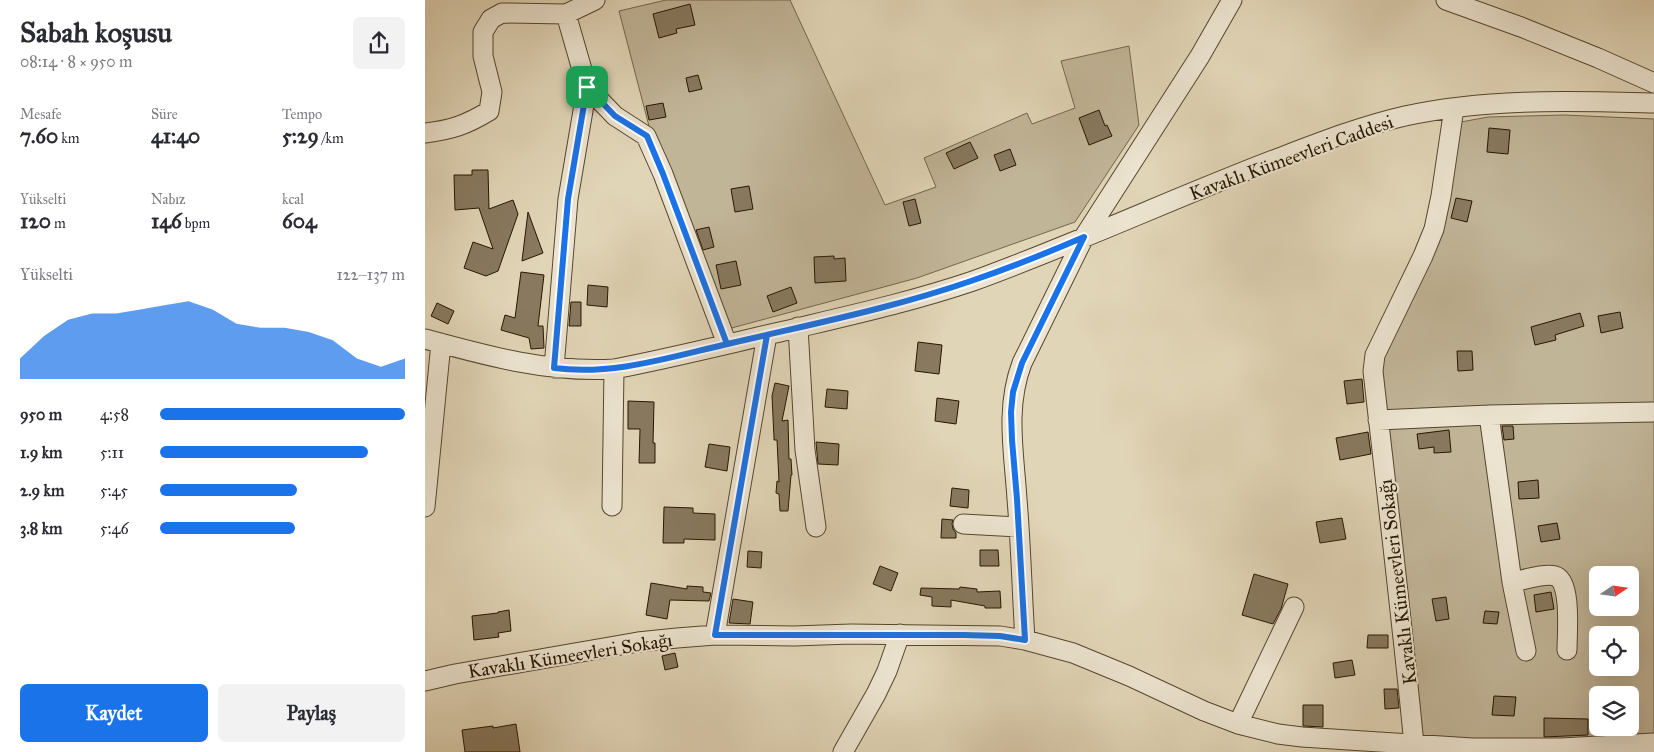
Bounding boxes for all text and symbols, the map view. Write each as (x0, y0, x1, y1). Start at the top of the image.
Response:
text: Sabah koşusu (20, 15, 172, 50)
button: share (353, 17, 405, 69)
text: 08:14 · 8 × 950 m (20, 52, 132, 71)
pin (566, 66, 608, 108)
icon: arrive (573, 73, 601, 101)
text: Mesafe (20, 106, 62, 123)
text: Süre (151, 106, 178, 123)
text: Tempo (282, 106, 322, 123)
street label: Kavaklı Kümeevleri Caddesi (1186, 110, 1396, 205)
text: 7.60 (20, 123, 58, 149)
text: 41:40 (151, 123, 200, 149)
text: 5:29 (282, 123, 319, 149)
text: km (58, 130, 80, 147)
text: /km (319, 130, 344, 147)
text: Yükselti (20, 191, 66, 208)
text: Nabız (151, 191, 186, 208)
text: kcal (282, 191, 304, 208)
text: 120 (20, 208, 51, 234)
text: 146 (151, 208, 182, 234)
text: 604 (282, 208, 317, 234)
text: m (51, 215, 66, 232)
text: bpm (182, 215, 210, 232)
text: Yükselti (20, 265, 73, 284)
text: 122–137 m (336, 265, 405, 284)
text: 950 m (20, 405, 62, 424)
text: 4:58 (100, 405, 129, 424)
text: 1.9 km (20, 443, 63, 462)
text: 5:11 (100, 443, 124, 462)
street label: Kavaklı Kümeevleri Sokağı (1373, 478, 1422, 686)
text: 2.9 km (20, 481, 64, 500)
text: 5:45 (100, 481, 128, 500)
text: 3.8 km (20, 519, 63, 538)
text: 5:46 (100, 519, 129, 538)
north arrow (1589, 566, 1639, 616)
map controls (1589, 566, 1639, 736)
button: locate (1589, 626, 1639, 676)
street label: Kavaklı Kümeevleri Sokağı (466, 628, 674, 684)
button: Kaydet (20, 684, 208, 742)
button: Paylaş (218, 684, 405, 742)
button: layers (1589, 686, 1639, 736)

